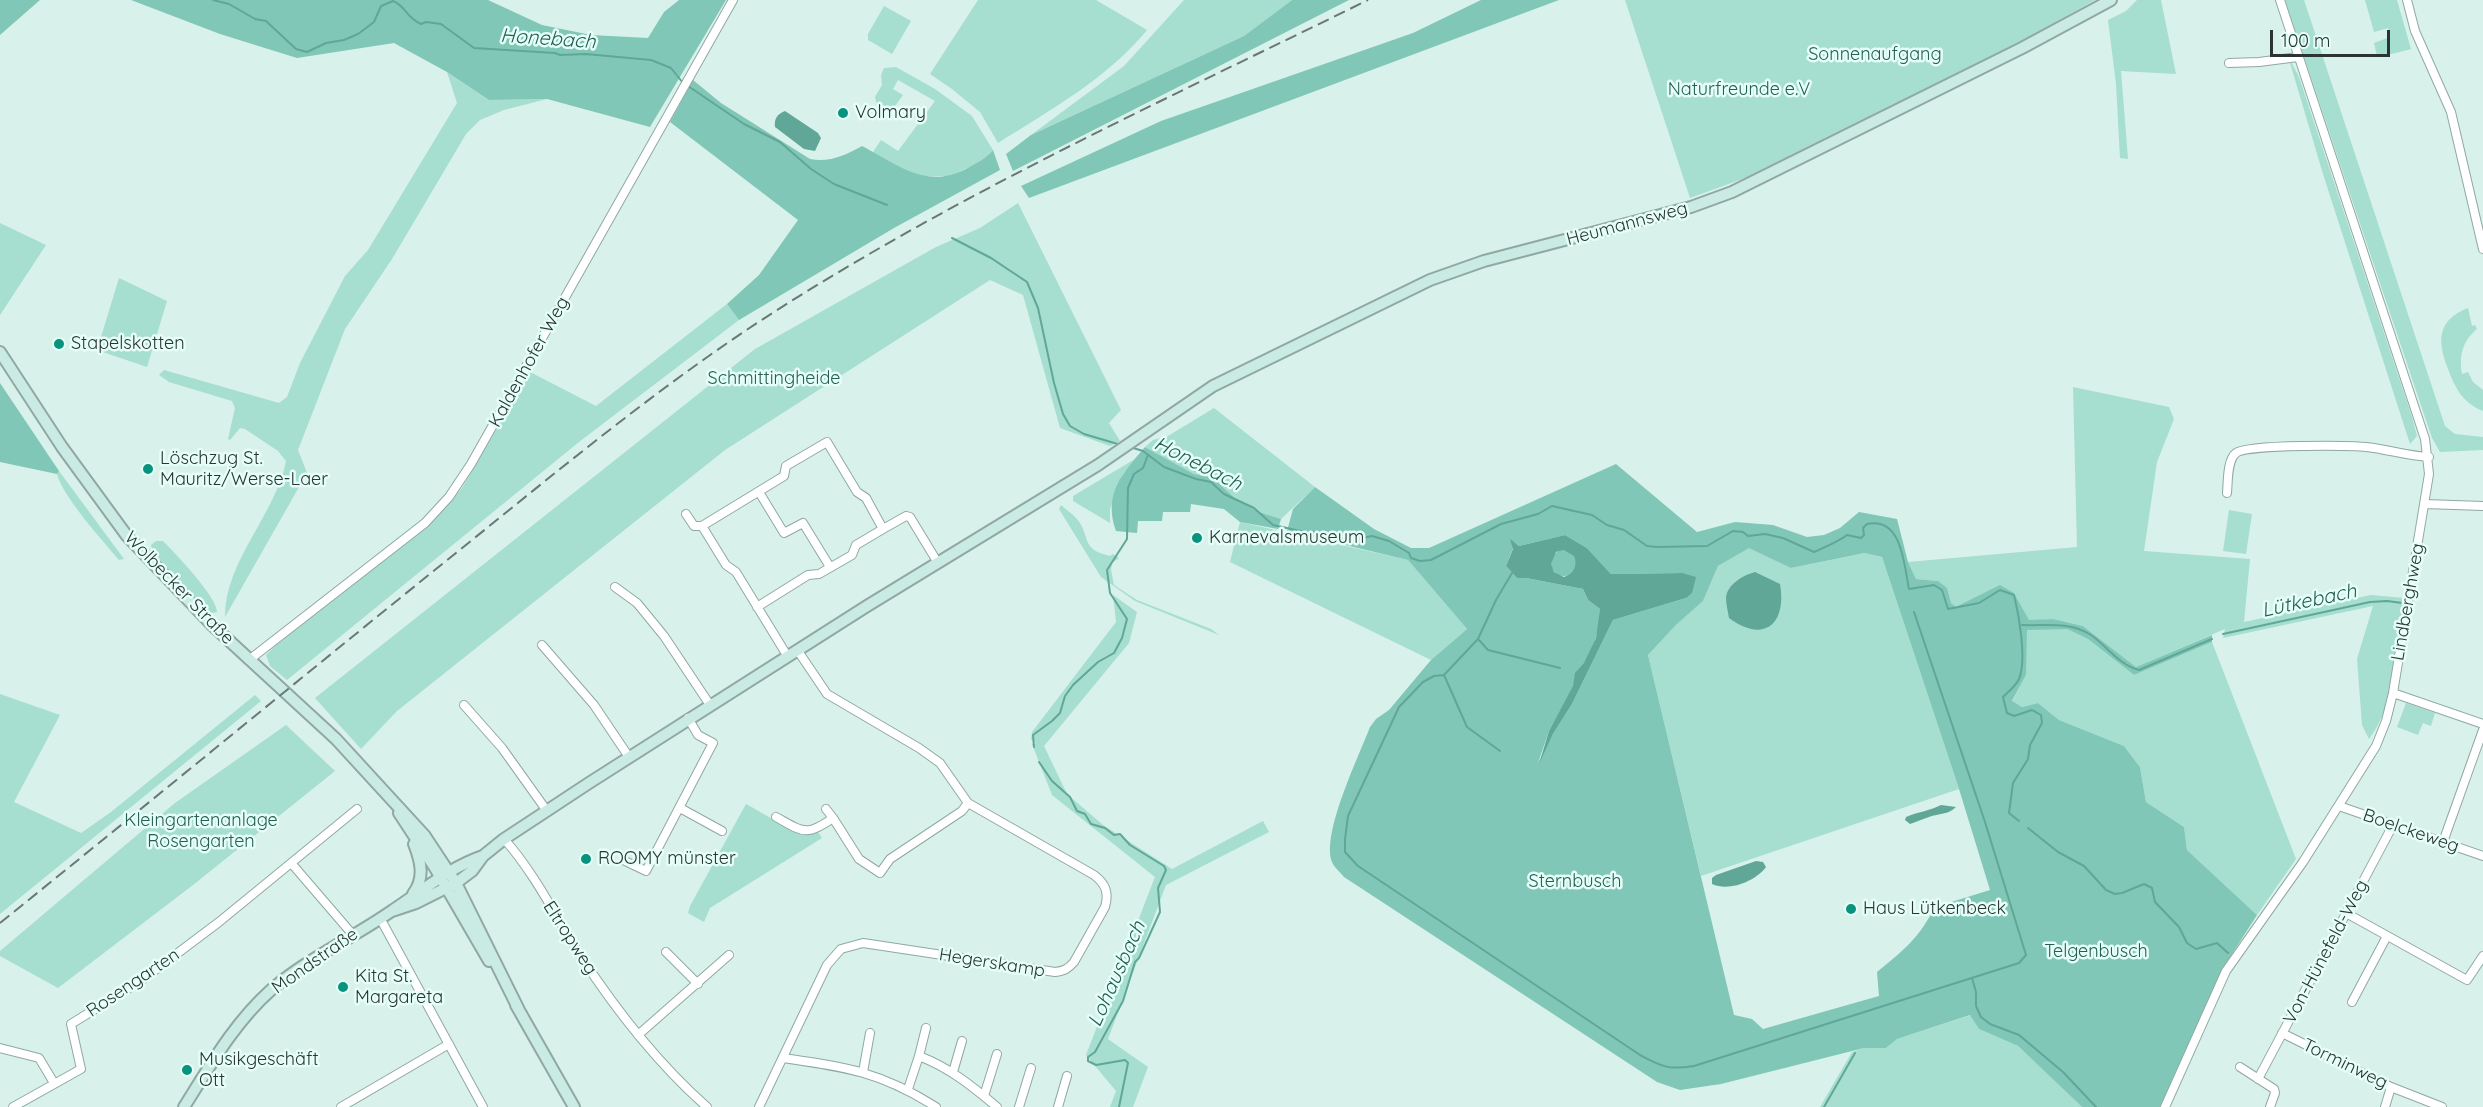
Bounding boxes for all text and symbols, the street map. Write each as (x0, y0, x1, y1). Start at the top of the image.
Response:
scale bar (2273, 18, 2393, 56)
water label: Honebach (500, 24, 596, 54)
text: 100 m (2281, 29, 2330, 52)
park label: Sonnenaufgang (1808, 44, 1942, 66)
park label: Naturfreunde e.V (1668, 79, 1810, 101)
place label: Volmary (855, 102, 926, 124)
marker: Volmary (836, 106, 850, 120)
street label: Heumannsweg (1564, 197, 1690, 251)
street label: Kaldenhofer Weg (484, 293, 574, 431)
place label: Stapelskotten (71, 333, 185, 355)
marker: Stapelskotten (52, 337, 66, 351)
park label: Schmittingheide (708, 368, 840, 390)
water label: Honebach (1150, 432, 1246, 496)
place label: Löschzug St. Mauritz/Werse-Laer (160, 448, 328, 490)
marker: Löschzug St. Mauritz/Werse-Laer (141, 462, 155, 476)
street label: Wolbecker Straße (120, 527, 238, 649)
place label: Karnevalsmuseum (1209, 527, 1364, 549)
marker: Karnevalsmuseum (1190, 531, 1204, 545)
street label: Lindberghweg (2387, 542, 2429, 662)
water label: Lütkebach (2259, 579, 2359, 623)
street label: Boelckeweg (2360, 804, 2462, 858)
park label: Kleingartenanlage Rosengarten (124, 810, 278, 852)
place label: ROOMY münster (598, 848, 736, 870)
marker: ROOMY münster (579, 852, 593, 866)
park label: Sternbusch (1529, 871, 1621, 893)
street label: Von-Hünefeld-Weg (2279, 876, 2373, 1028)
street label: Eltropweg (538, 897, 602, 979)
place label: Haus Lütkenbeck (1863, 898, 2006, 920)
marker: Haus Lütkenbeck (1844, 902, 1858, 916)
water label: Lohausbach (1083, 918, 1151, 1030)
street label: Mondstraße (268, 923, 362, 999)
park label: Telgenbusch (2044, 941, 2148, 963)
street label: Rosengarten (82, 944, 184, 1022)
street label: Hegerskamp (937, 944, 1047, 982)
place label: Kita St. Margareta (355, 966, 443, 1008)
marker: Kita St. Margareta (336, 980, 350, 994)
street label: Torminweg (2299, 1034, 2391, 1094)
place label: Musikgeschäft Ott (199, 1049, 319, 1092)
marker: Musikgeschäft Ott (180, 1063, 194, 1077)

